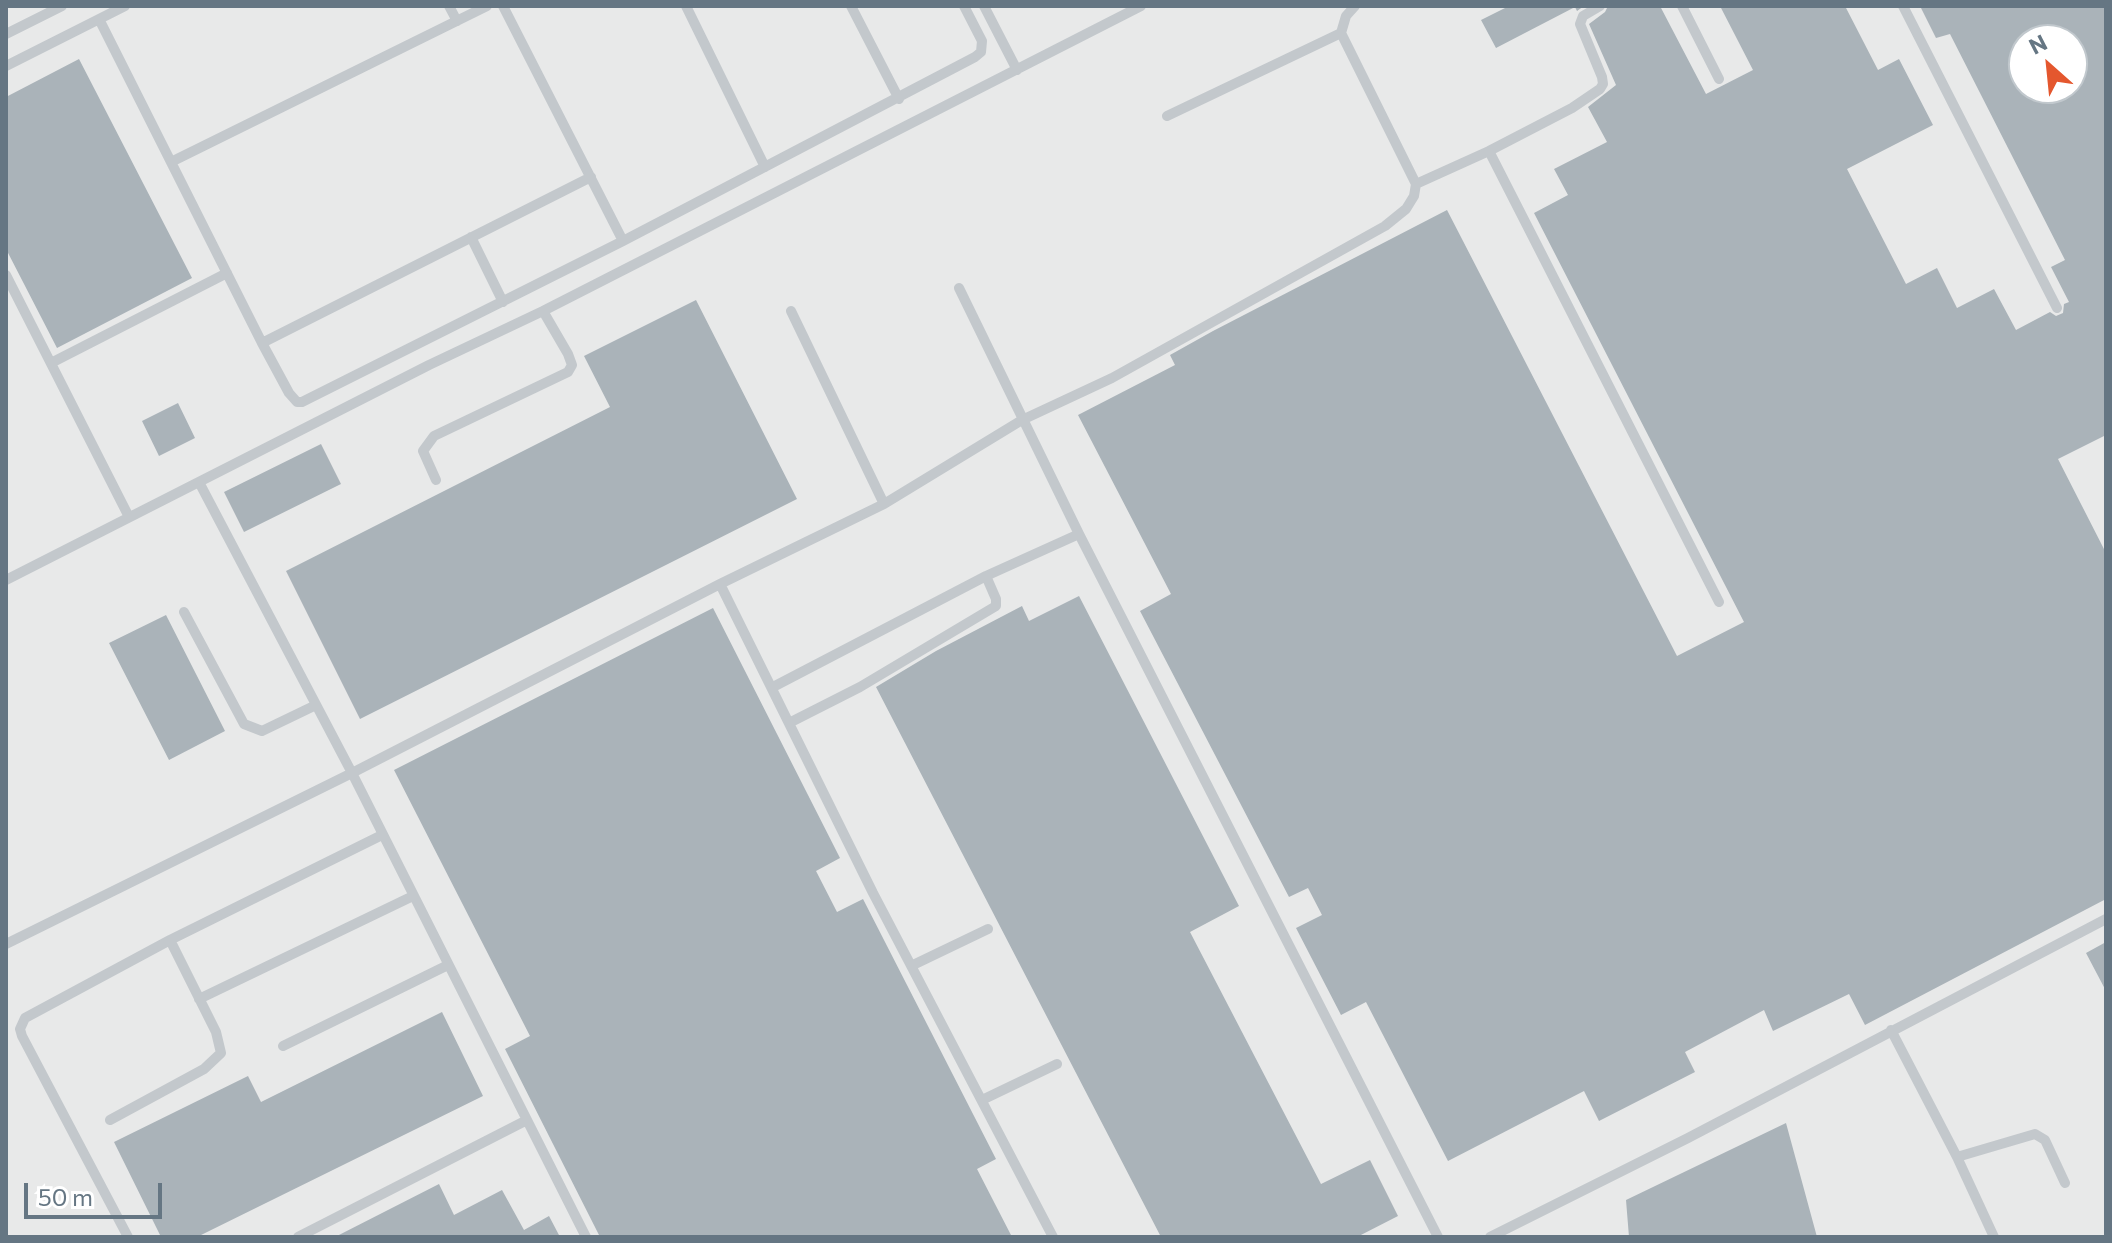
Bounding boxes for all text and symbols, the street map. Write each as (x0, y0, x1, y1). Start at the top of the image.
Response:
north arrow (2008, 24, 2088, 104)
text: N (2024, 28, 2051, 60)
scale bar (28, 1167, 166, 1217)
text: 50 m (38, 1182, 93, 1211)

